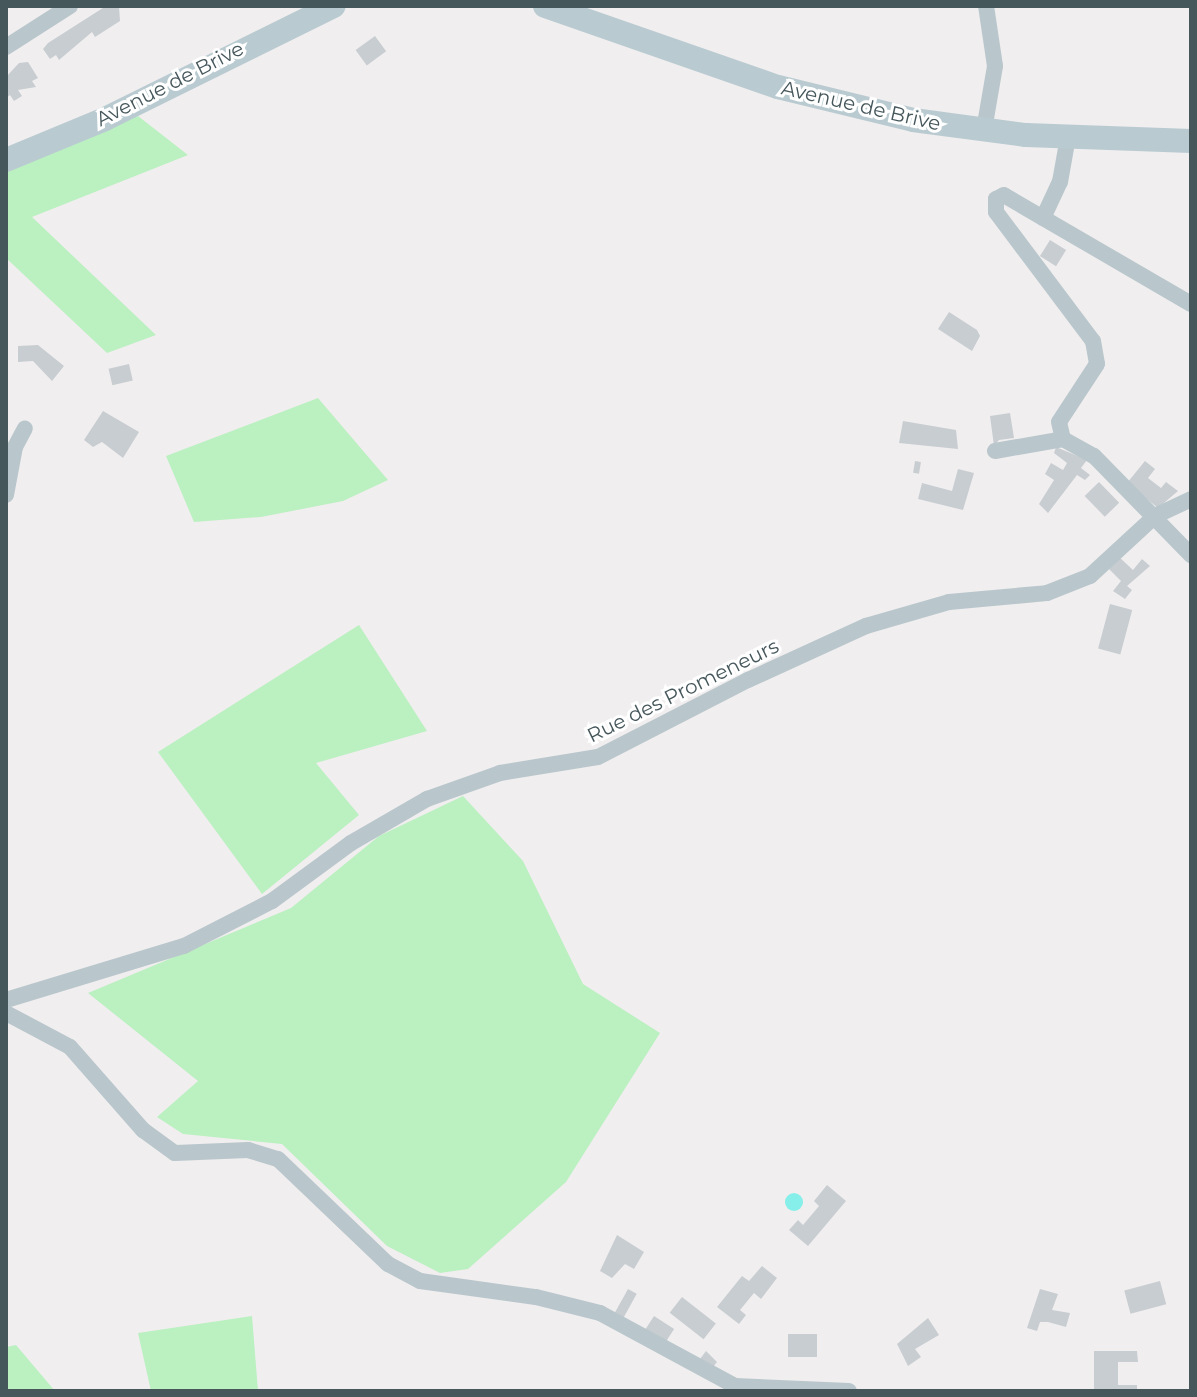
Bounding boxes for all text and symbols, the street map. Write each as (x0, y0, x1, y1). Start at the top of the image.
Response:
street label: Avenue de Brive (92, 36, 248, 132)
street label: Avenue de Brive (779, 76, 943, 136)
street label: Rue des Promeneurs (583, 634, 783, 748)

